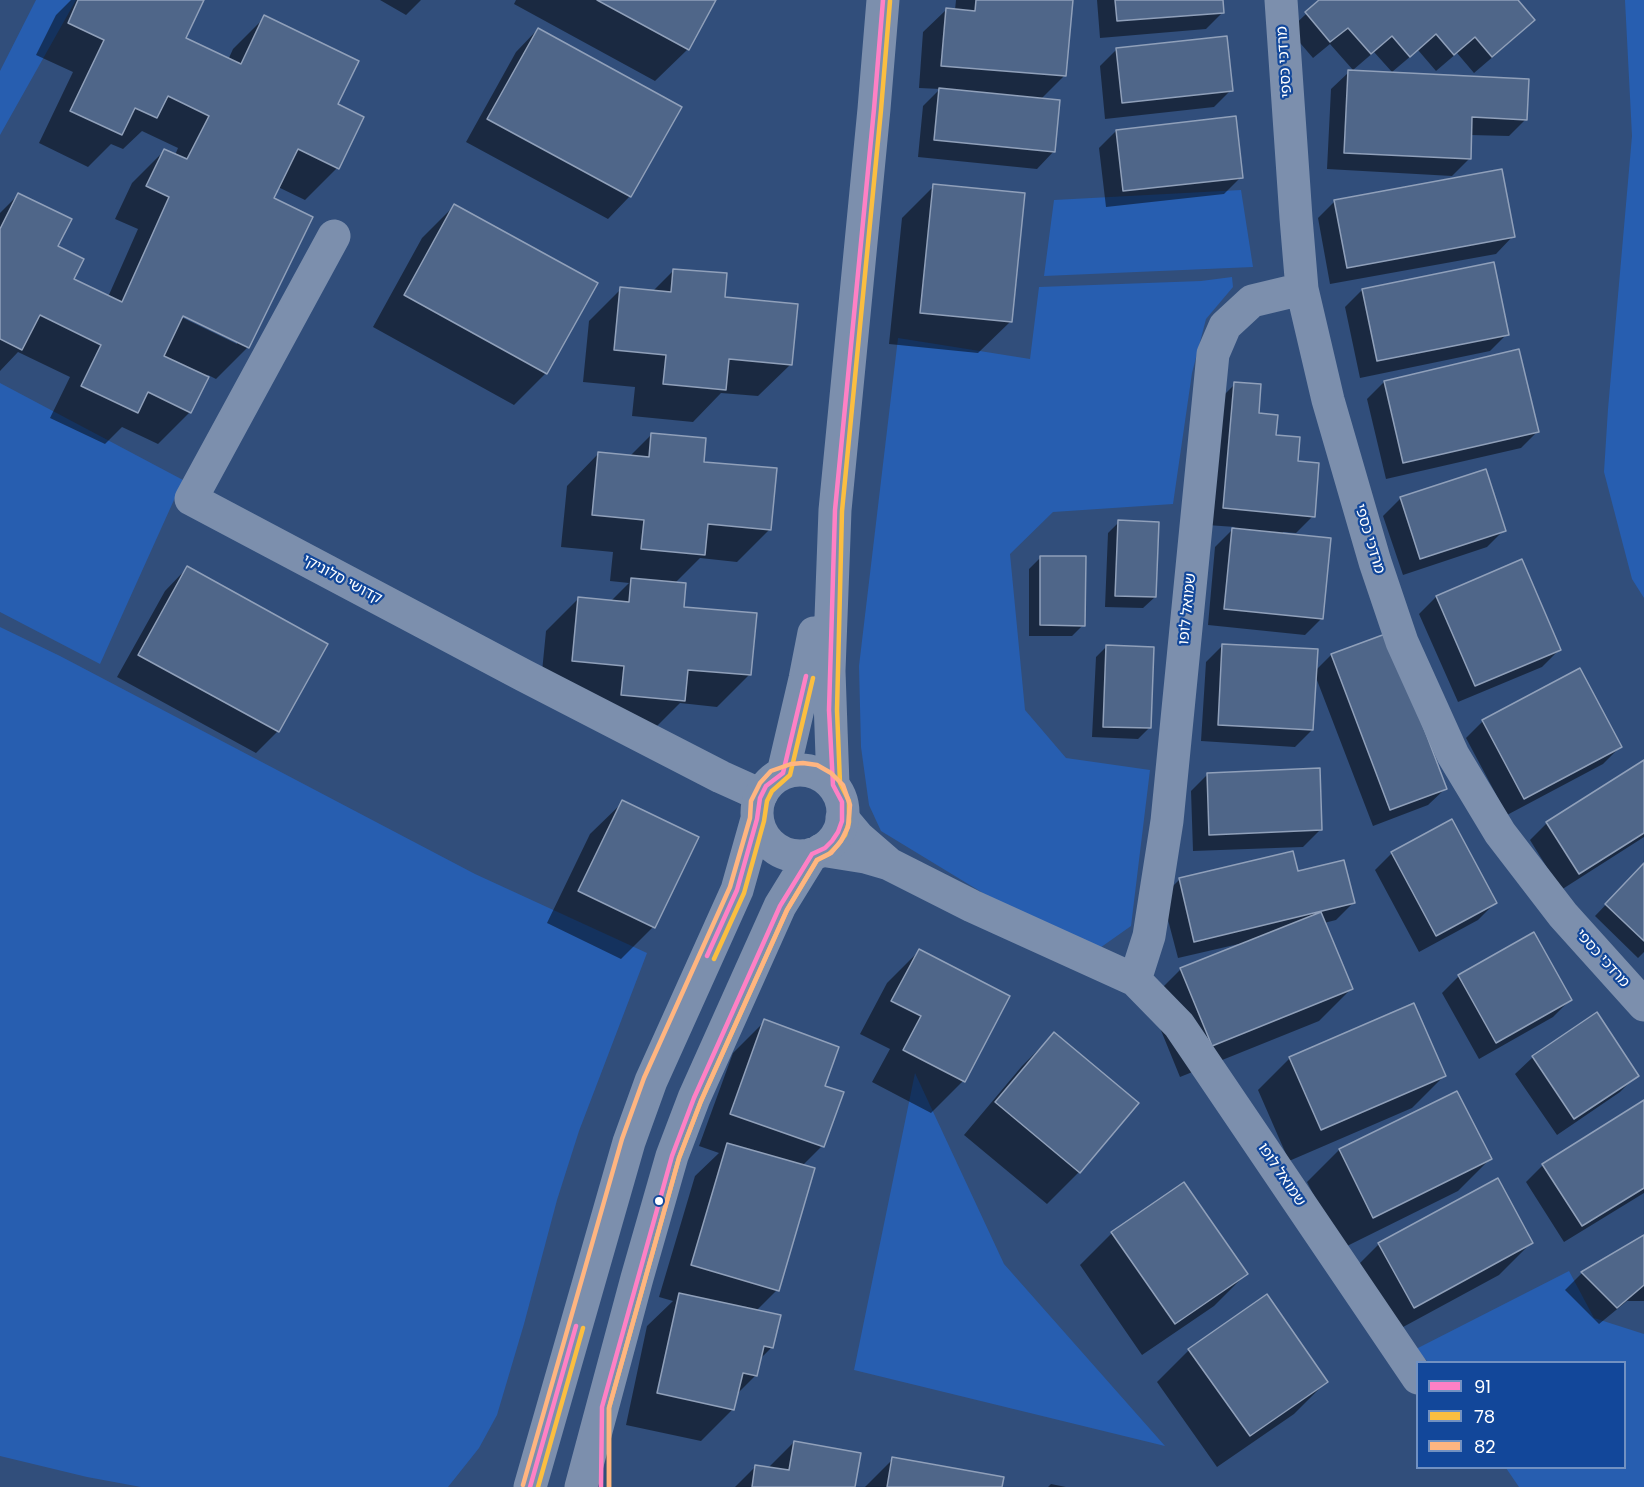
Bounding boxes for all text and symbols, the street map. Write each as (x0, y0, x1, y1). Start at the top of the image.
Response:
street label: מרדכי כספי (1274, 26, 1296, 98)
street label: מרדכי כספי (1350, 502, 1388, 576)
street label: קדושי סלוניקי (299, 552, 385, 608)
street label: שמואל לופו (1175, 572, 1201, 646)
street label: מרדכי כספי (1571, 926, 1633, 992)
street label: שמואל לופו (1253, 1140, 1309, 1210)
unlabelled marker (653, 1195, 665, 1207)
legend (1416, 1361, 1626, 1469)
text: 91 (1474, 1374, 1491, 1399)
text: 78 (1474, 1404, 1495, 1429)
text: 82 (1474, 1434, 1496, 1459)

